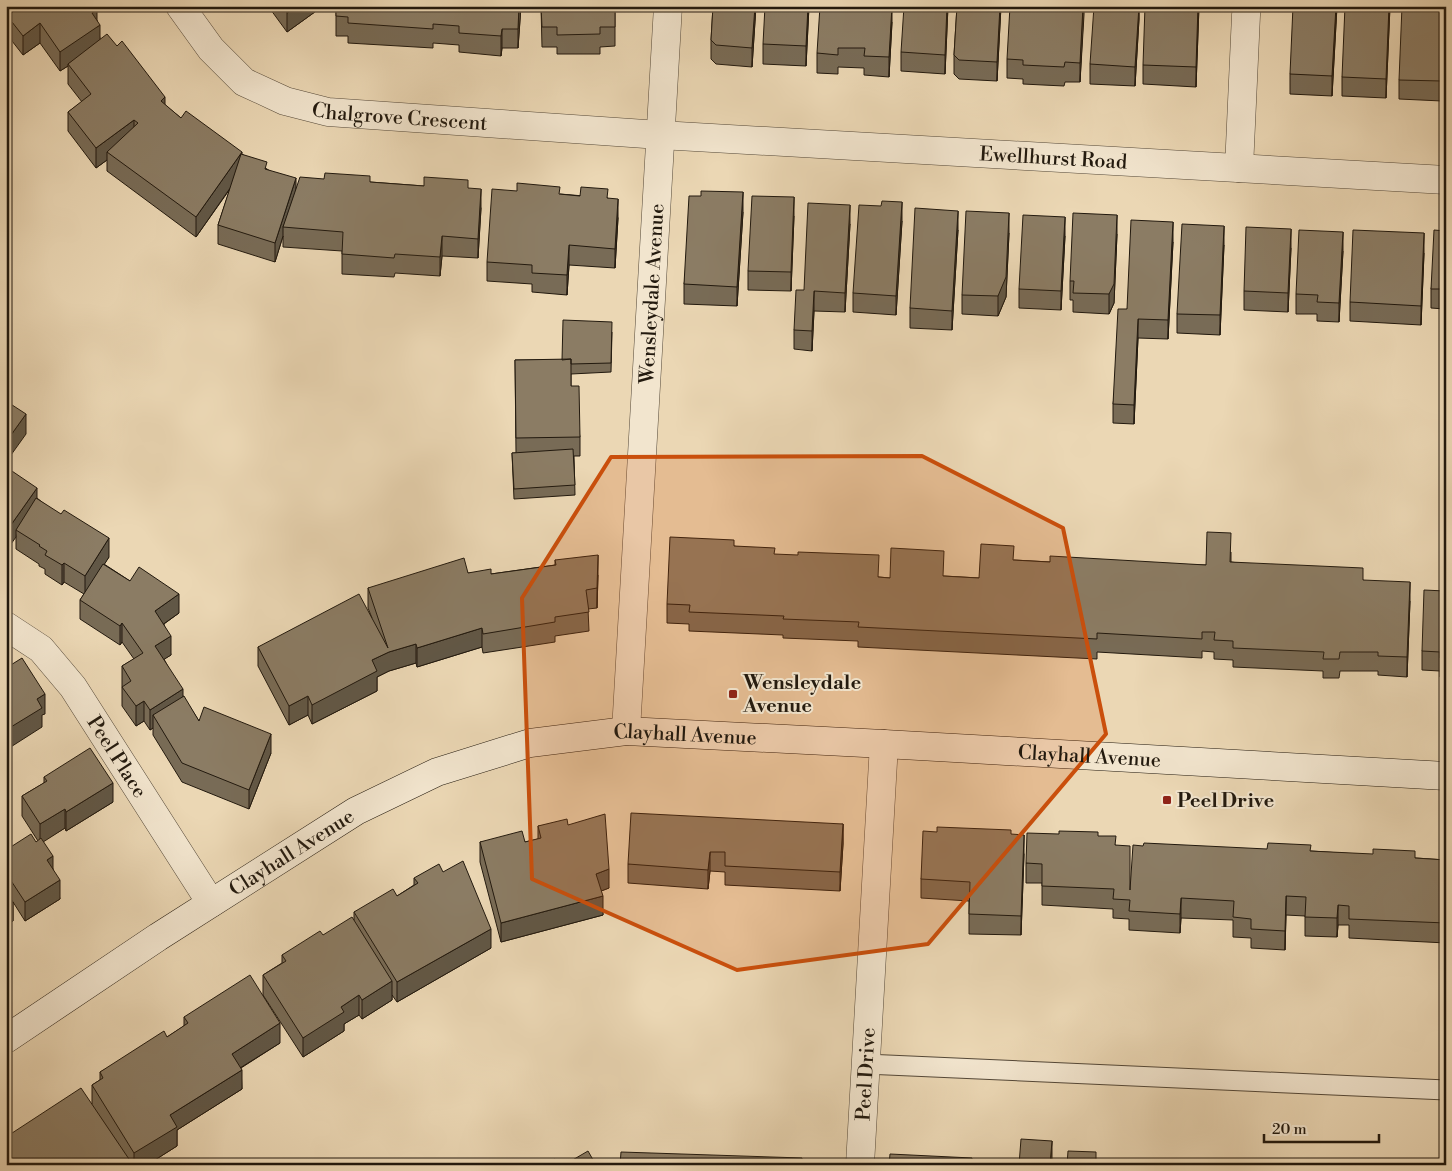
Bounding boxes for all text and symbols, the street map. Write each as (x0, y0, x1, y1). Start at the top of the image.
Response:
street label: Chalgrove Crescent (309, 97, 488, 137)
street label: Ewellhurst Road (979, 142, 1128, 176)
street label: Wensleydale Avenue (635, 203, 671, 386)
place label: Wensleydale Avenue (742, 671, 861, 719)
marker: Wensleydale Avenue (727, 688, 739, 700)
street label: Peel Place (81, 712, 152, 803)
street label: Clayhall Avenue (612, 720, 757, 752)
street label: Clayhall Avenue (1017, 741, 1162, 774)
place label: Peel Drive (1177, 789, 1274, 814)
marker: Peel Drive (1161, 794, 1173, 806)
street label: Clayhall Avenue (225, 804, 359, 902)
street label: Peel Drive (852, 1027, 882, 1122)
scale bar (1264, 1111, 1380, 1143)
text: 20 m (1272, 1120, 1307, 1139)

